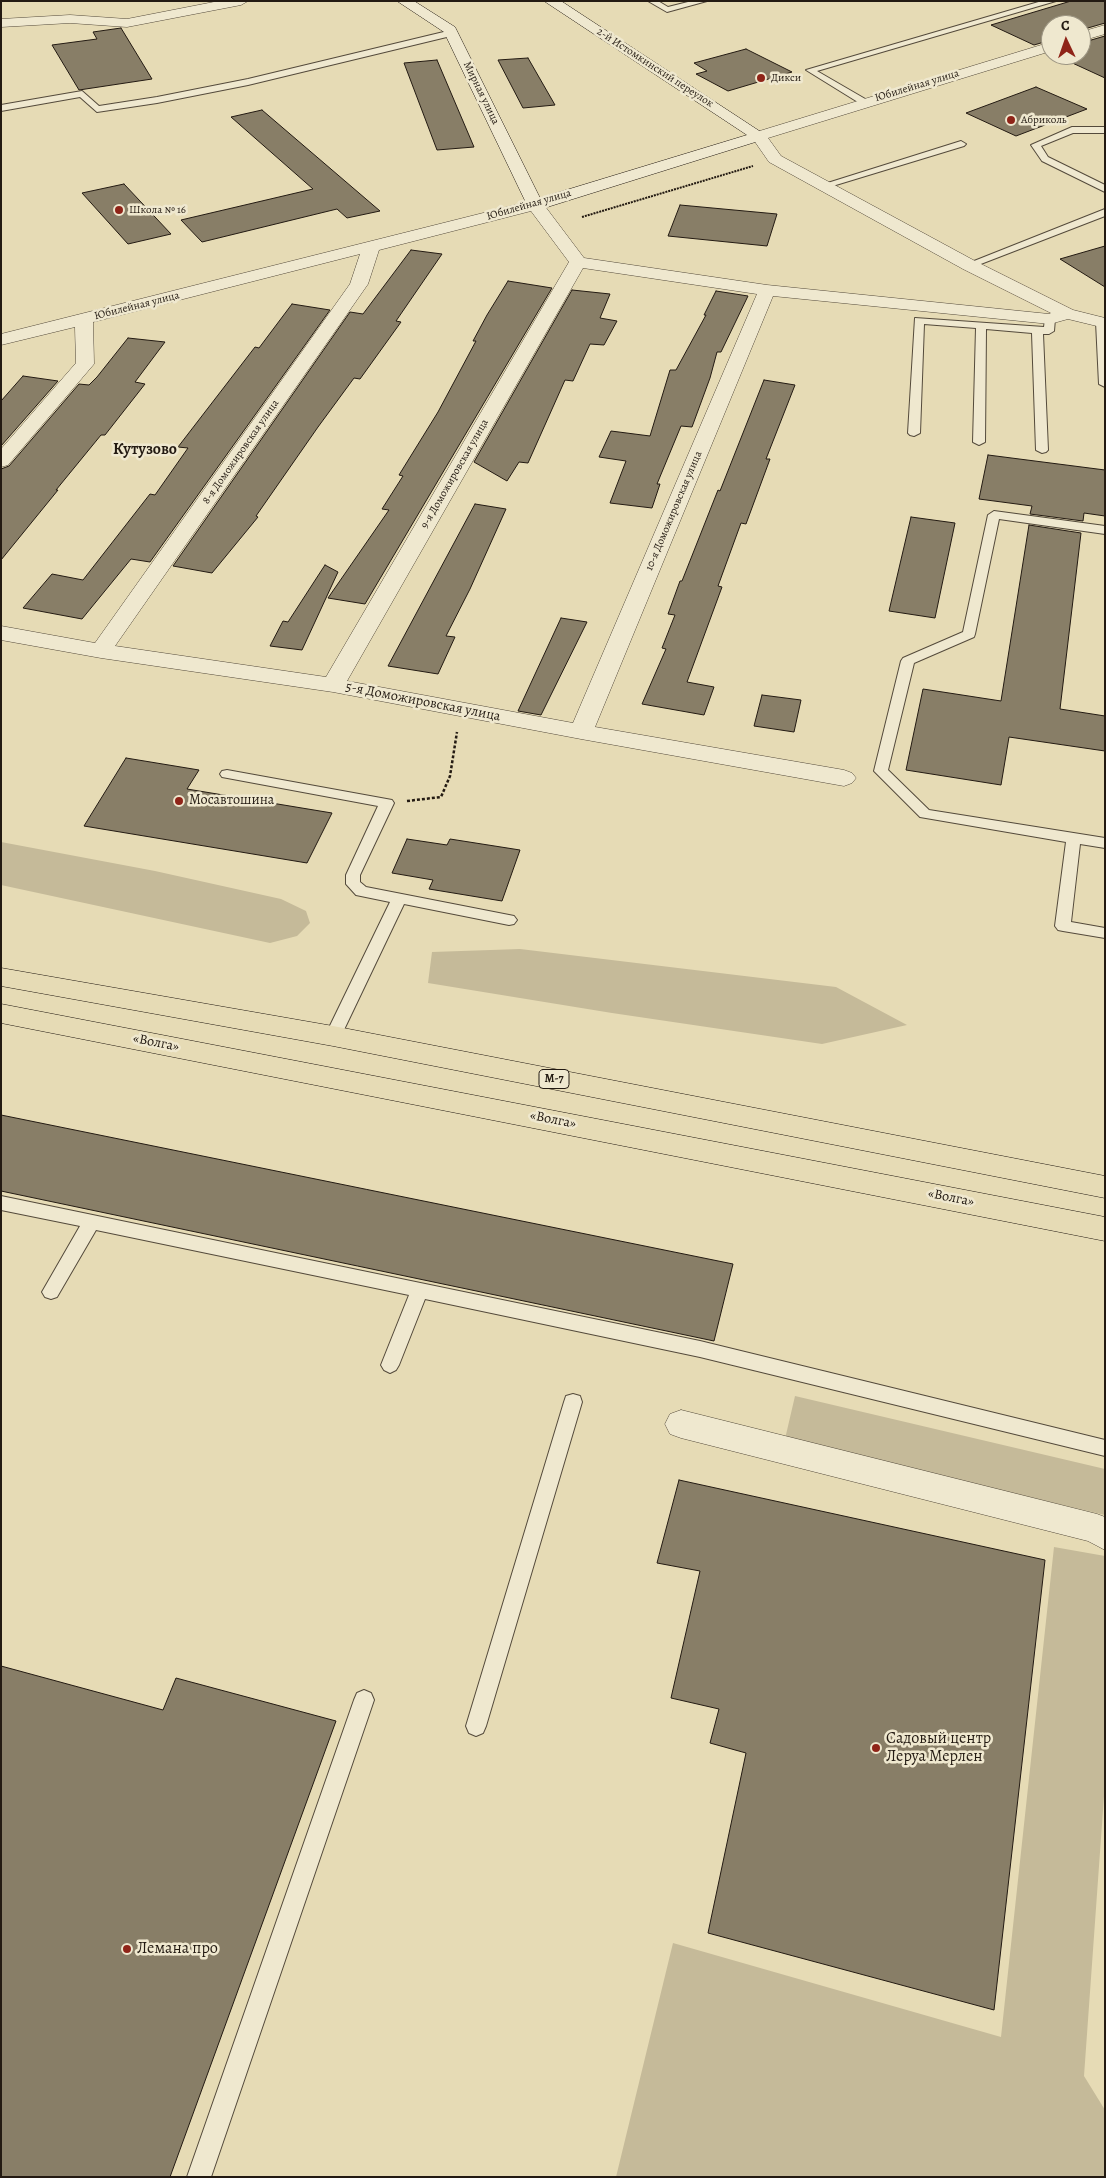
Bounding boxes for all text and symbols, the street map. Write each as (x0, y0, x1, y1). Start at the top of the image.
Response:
north arrow (1041, 15, 1091, 65)
text: С (1060, 16, 1070, 35)
street label: 2-й Истомкинский переулок (594, 25, 716, 111)
street label: Мирная улица (460, 59, 502, 127)
street label: Юбилейная улица (873, 67, 961, 105)
place label: Дикси (771, 71, 801, 85)
marker: Дикси (755, 72, 767, 84)
place label: Абриколь (1021, 113, 1067, 127)
marker: Абриколь (1005, 114, 1017, 126)
street label: Юбилейная улица (485, 187, 573, 223)
place label: Школа № 16 (129, 203, 186, 217)
marker: Школа № 16 (113, 204, 125, 216)
street label: Юбилейная улица (93, 289, 181, 323)
street label: 8-я Доможировская улица (200, 397, 282, 507)
street label: 9-я Доможировская улица (418, 417, 492, 531)
district label: Кутузово (113, 440, 177, 460)
street label: 10-я Доможировская улица (643, 449, 705, 573)
street label: 5-я Доможировская улица (344, 679, 502, 725)
place label: Мосавтошина (189, 793, 274, 809)
marker: Мосавтошина (173, 795, 185, 807)
street label: «Волга» (132, 1030, 180, 1056)
road number: М-7 (539, 1070, 569, 1088)
street label: «Волга» (529, 1107, 577, 1133)
street label: «Волга» (927, 1185, 975, 1211)
place label: Садовый центр Леруа Мерлен (886, 1729, 991, 1767)
marker: Садовый центр Леруа Мерлен (870, 1742, 882, 1754)
place label: Лемана про (137, 1939, 218, 1959)
marker: Лемана про (121, 1943, 133, 1955)

